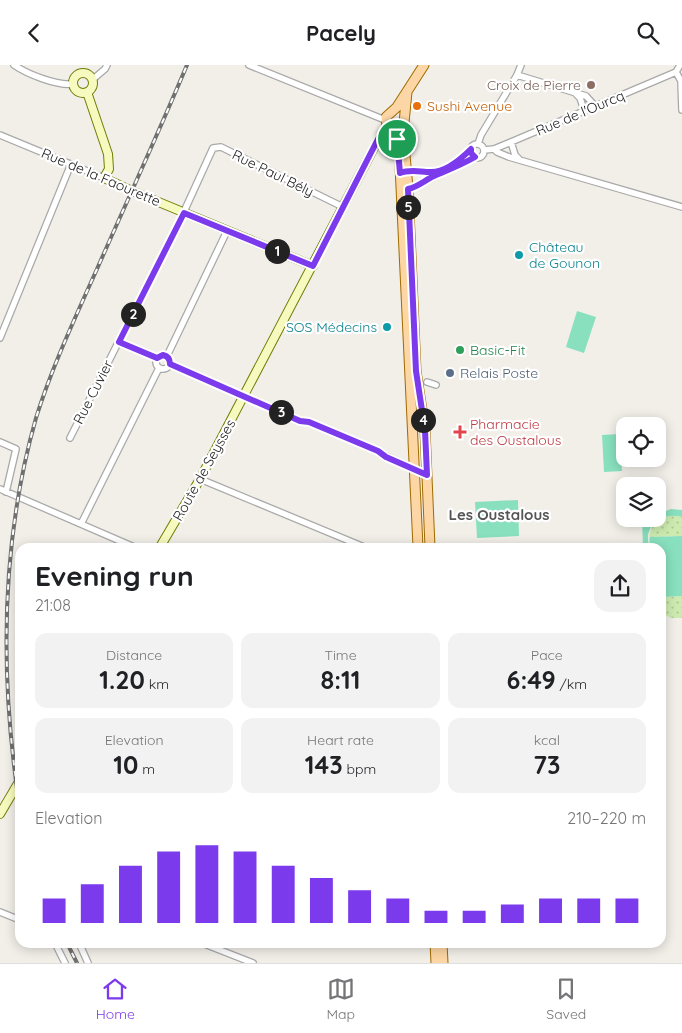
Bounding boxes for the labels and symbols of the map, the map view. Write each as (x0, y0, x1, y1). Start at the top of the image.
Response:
place label: Croix de Pierre (487, 76, 581, 94)
marker: Croix de Pierre (585, 79, 597, 91)
street label: Rue de l'Ourcq (533, 86, 627, 140)
place label: Sushi Avenue (427, 97, 512, 115)
marker: Sushi Avenue (411, 100, 423, 112)
pin (376, 118, 418, 160)
street label: Rue de la Faourette (39, 144, 163, 210)
street label: Rue Paul Bély (229, 146, 317, 200)
pin: 5 (396, 195, 420, 219)
place label: Château de Gounon (529, 238, 600, 272)
pin: 1 (264, 239, 290, 263)
marker: Château de Gounon (513, 249, 525, 261)
pin: 2 (120, 301, 146, 327)
place label: SOS Médecins (286, 318, 377, 336)
marker: SOS Médecins (381, 321, 393, 333)
place label: Basic-Fit (470, 341, 526, 359)
marker: Basic-Fit (454, 344, 466, 356)
street label: Rue Cuvier (69, 356, 117, 427)
place label: Relais Poste (460, 364, 538, 382)
marker: Relais Poste (444, 367, 456, 379)
pin: 3 (268, 399, 294, 425)
pin: 4 (410, 407, 436, 433)
place label: Pharmacie des Oustalous (470, 415, 561, 449)
street label: Route de Seysses (169, 416, 239, 524)
marker: Pharmacie des Oustalous (454, 426, 466, 438)
district label: Les Oustalous (449, 505, 549, 524)

